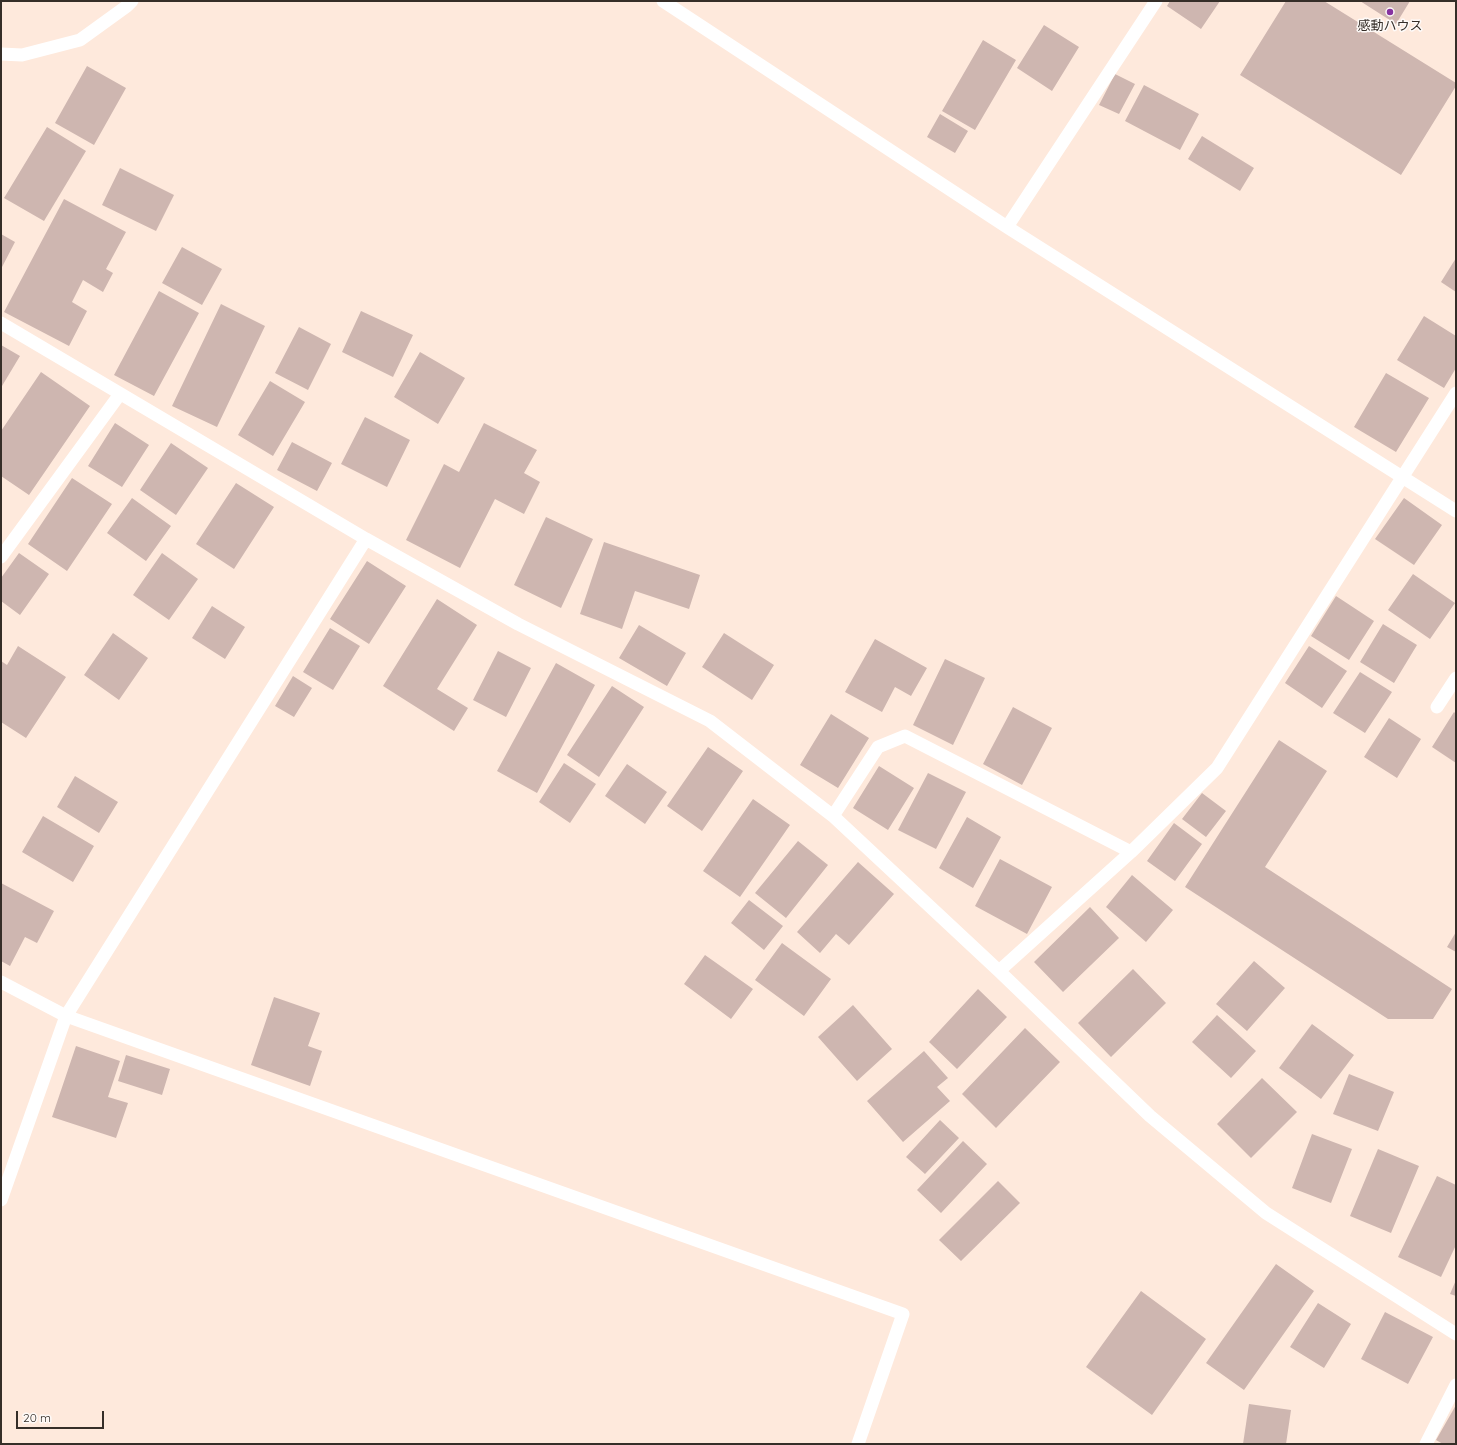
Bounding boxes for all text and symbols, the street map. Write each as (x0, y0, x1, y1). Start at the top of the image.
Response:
marker: 感動ハウス (1385, 7, 1395, 17)
place label: 感動ハウス (1358, 18, 1422, 34)
scale bar (18, 1403, 106, 1429)
text: 20 m (23, 1410, 51, 1425)

